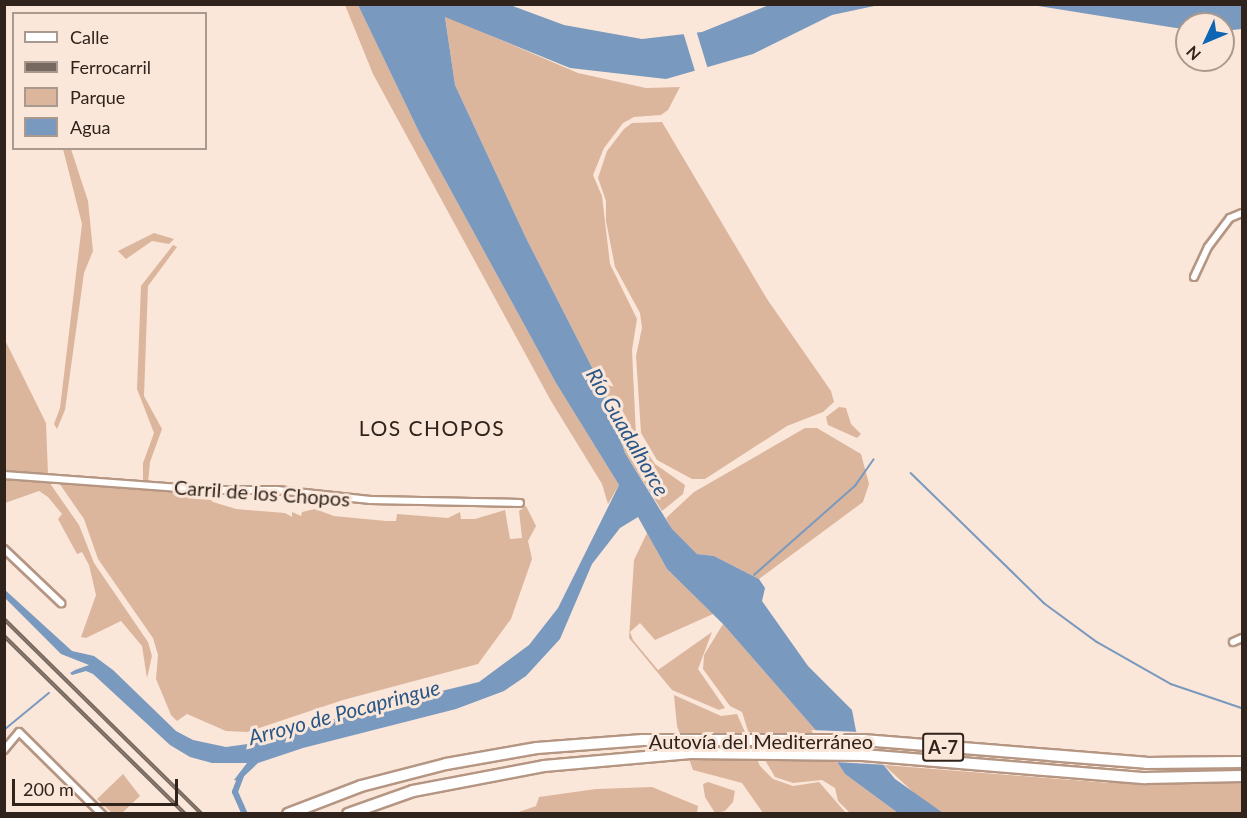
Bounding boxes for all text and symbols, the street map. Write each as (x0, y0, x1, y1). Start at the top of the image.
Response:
legend (12, 12, 207, 150)
north arrow (1175, 12, 1235, 72)
text: Calle (70, 26, 109, 48)
text: N (1182, 42, 1204, 65)
text: Ferrocarril (70, 56, 151, 78)
text: Parque (70, 86, 125, 108)
text: Agua (70, 116, 111, 138)
water label: Río Guadalhorce (581, 364, 675, 500)
district label: LOS CHOPOS (359, 415, 505, 441)
street label: Carril de los Chopos (173, 475, 351, 511)
water label: Arroyo de Pocapringue (245, 674, 443, 750)
street label: Autovía del Mediterráneo (649, 729, 873, 753)
road number: A-7 (922, 732, 964, 762)
scale bar (15, 767, 182, 805)
text: 200 m (23, 778, 74, 800)

